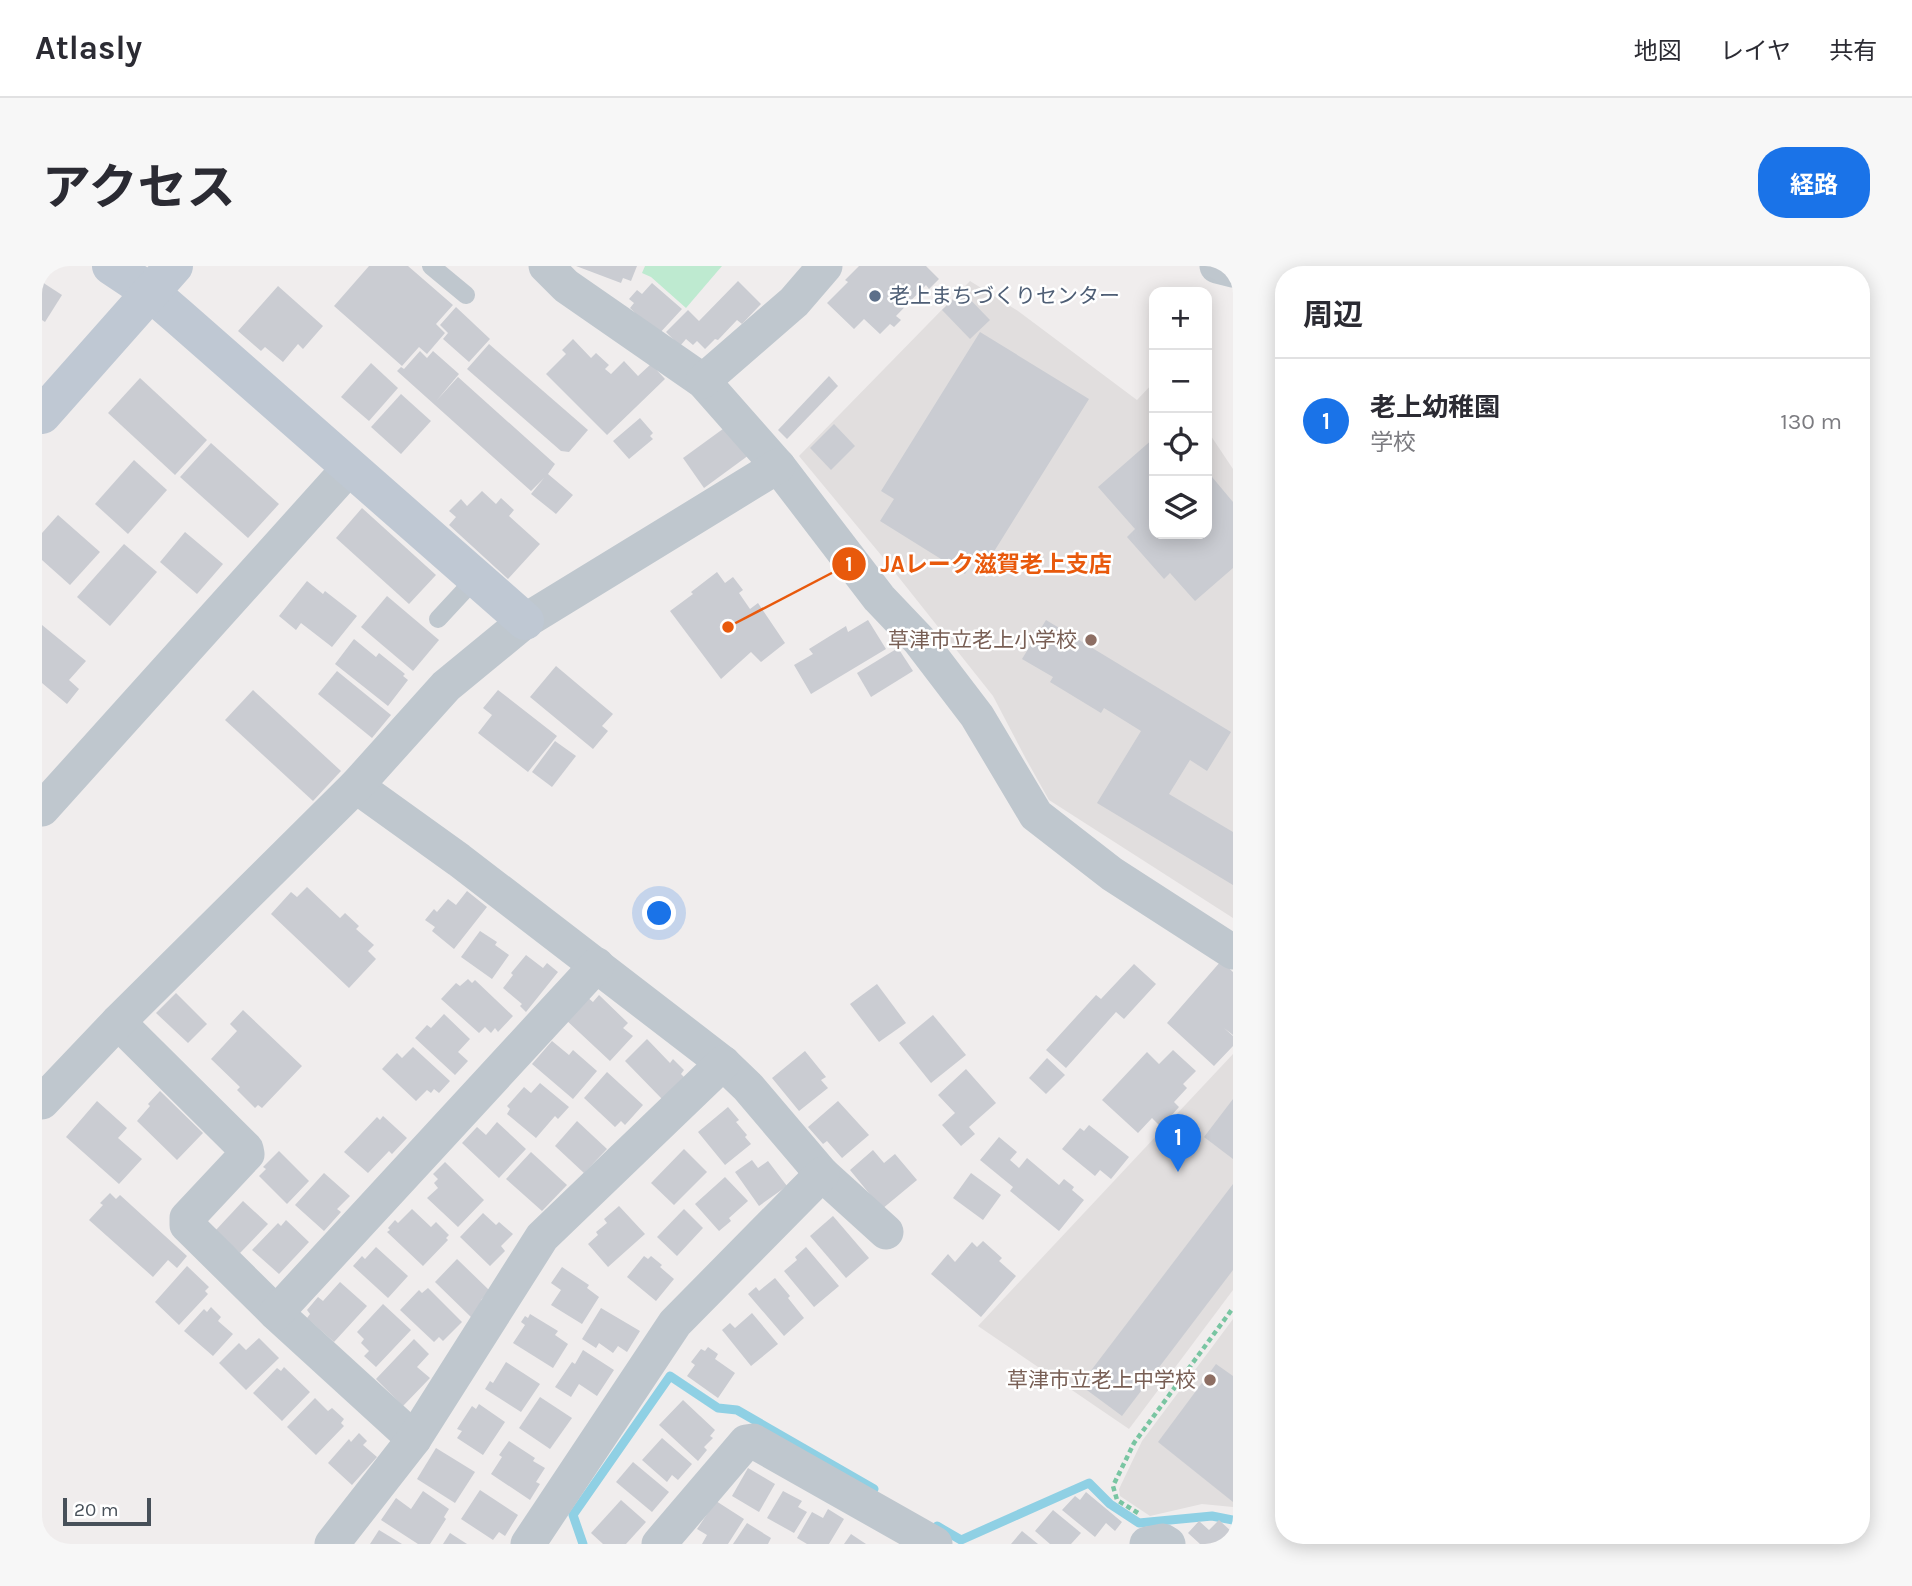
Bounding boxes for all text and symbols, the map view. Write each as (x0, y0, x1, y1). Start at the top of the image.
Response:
text: Atlasly (35, 29, 142, 67)
text: 地図 (1634, 37, 1682, 65)
text: レイヤ (1720, 37, 1791, 65)
text: 共有 (1829, 37, 1877, 65)
button: 経路 (1758, 147, 1870, 218)
text: アクセス (42, 159, 236, 216)
place label: 老上まちづくりセンター (889, 284, 1120, 308)
map controls (1149, 287, 1212, 539)
button: + (1149, 287, 1212, 350)
marker: 老上まちづくりセンター (867, 288, 883, 304)
text: 周辺 (1303, 297, 1363, 333)
button: − (1149, 350, 1212, 413)
text: 老上幼稚園 (1370, 392, 1500, 423)
text: 1 (1322, 408, 1330, 435)
text: 130 m (1780, 408, 1842, 435)
button: locate (1149, 413, 1212, 476)
text: 学校 (1370, 429, 1416, 456)
button: layers (1149, 476, 1212, 539)
callout: JAレーク滋賀老上支店 (832, 542, 1126, 586)
text: JAレーク滋賀老上支店 (880, 551, 1112, 578)
text: 1 (845, 552, 853, 576)
place label: 草津市立老上小学校 (888, 628, 1077, 652)
marker: 草津市立老上小学校 (1083, 632, 1099, 648)
your location (642, 896, 676, 930)
pin: 1 (1155, 1114, 1201, 1172)
place label: 草津市立老上中学校 (1007, 1368, 1196, 1392)
marker: 草津市立老上中学校 (1202, 1372, 1218, 1388)
scale bar (63, 1495, 150, 1527)
text: 20 m (74, 1499, 119, 1521)

